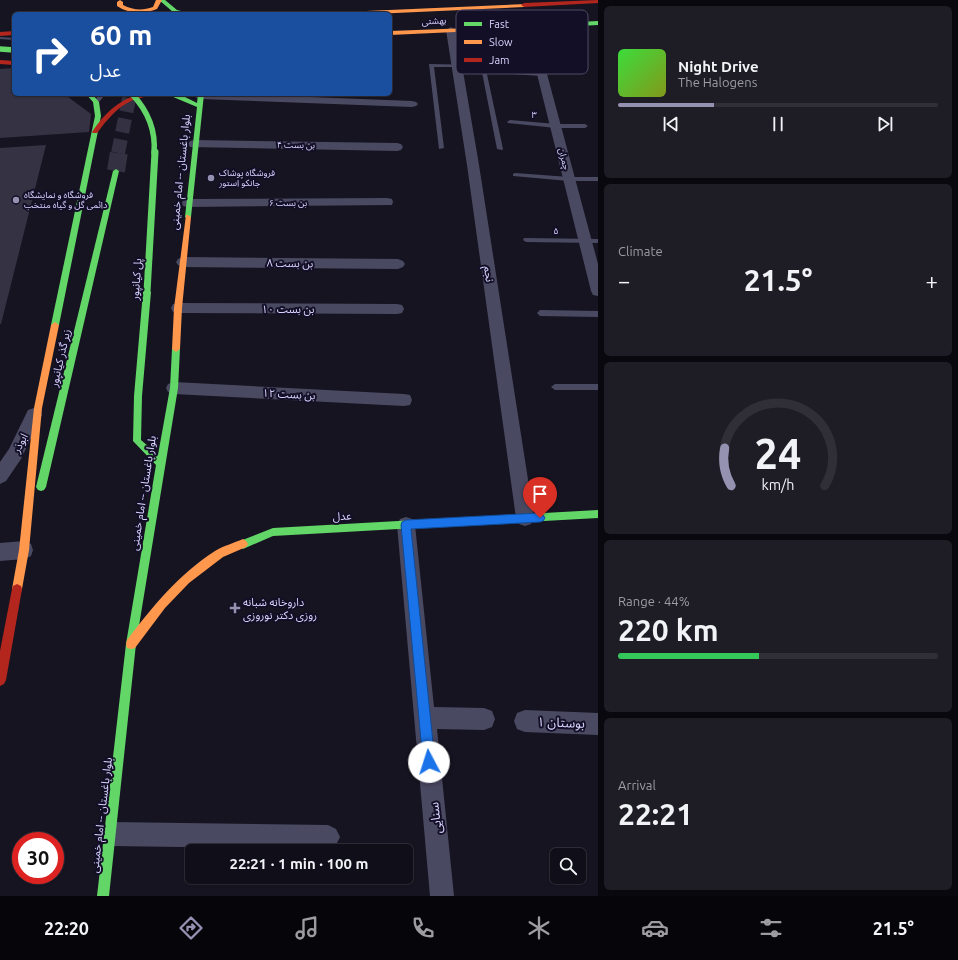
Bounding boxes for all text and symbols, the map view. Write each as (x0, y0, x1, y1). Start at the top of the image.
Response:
legend (456, 10, 588, 74)
street label: بهشتى (421, 15, 447, 27)
text: Fast (489, 18, 510, 30)
text: 60 m (90, 19, 152, 50)
icon: right (24, 28, 76, 80)
text: Slow (489, 36, 513, 48)
text: Jam (489, 54, 510, 66)
text: Night Drive (678, 58, 759, 75)
text: عدل (90, 60, 121, 80)
text: The Halogens (678, 75, 757, 89)
street label: ۳ (531, 110, 537, 120)
icon: previous (660, 113, 682, 135)
icon: pause (767, 113, 789, 135)
icon: next (874, 113, 896, 135)
street label: بلوار باغستان -- امام خمینی (168, 114, 194, 231)
street label: بن بست ۴ (277, 140, 315, 150)
street label: چمران (555, 147, 572, 171)
place label: فروشگاه پوشاک جانکو استور (218, 168, 275, 189)
marker: فروشگاه پوشاک جانکو استور (206, 173, 216, 183)
place label: فروشگاه و نمایشگاه دائمی گل و گیاه منتخب (24, 190, 107, 210)
marker: فروشگاه و نمایشگاه دائمی گل و گیاه منتخب (11, 195, 21, 205)
street label: بن بست ۶ (269, 198, 307, 208)
street label: ۵ (553, 226, 559, 236)
text: Climate (618, 244, 663, 258)
street label: بن بست ۸ (267, 257, 313, 270)
street label: پل کیانپور (128, 258, 146, 301)
text: 21.5° (744, 263, 812, 297)
street label: نجم (479, 265, 496, 283)
text: − (618, 268, 630, 293)
text: + (926, 268, 938, 293)
street label: بن بست ۱۰ (262, 303, 315, 316)
street label: زیر گذر کیانپور (47, 328, 75, 390)
street label: بن بست ۱۲ (262, 387, 316, 402)
text: 24 (755, 430, 801, 477)
street label: ابوذر (10, 431, 31, 456)
street label: بلوار باغستان -- امام خمینی (128, 435, 160, 552)
pin (523, 477, 557, 518)
text: km/h (762, 477, 794, 493)
icon: arrive (529, 483, 551, 505)
street label: عدل (332, 509, 352, 522)
text: Range · 44% (618, 594, 690, 608)
place label: داروخانه شبانه روزی دکتر نوروزی (243, 596, 317, 622)
marker: داروخانه شبانه روزی دکتر نوروزی (230, 603, 240, 613)
text: 220 km (618, 613, 719, 647)
street label: بوستان ۱ (537, 714, 585, 732)
position arrow (408, 741, 450, 783)
street label: بلوار باغستان -- امام خمینی (88, 757, 116, 874)
text: Arrival (618, 778, 656, 792)
text: 22:21 (618, 797, 693, 831)
street label: سنایی (426, 801, 446, 835)
speed limit sign: 30 (12, 832, 64, 884)
map controls (550, 848, 586, 884)
button: search (550, 848, 586, 884)
text: 22:21 · 1 min · 100 m (230, 855, 368, 872)
icon: directions (177, 914, 205, 942)
icon: music (293, 914, 321, 942)
icon: phone (409, 914, 437, 942)
icon: climate (525, 914, 553, 942)
icon: car (641, 914, 669, 942)
icon: filters (757, 914, 785, 942)
text: 22:20 (44, 918, 89, 938)
text: 21.5° (873, 918, 914, 938)

